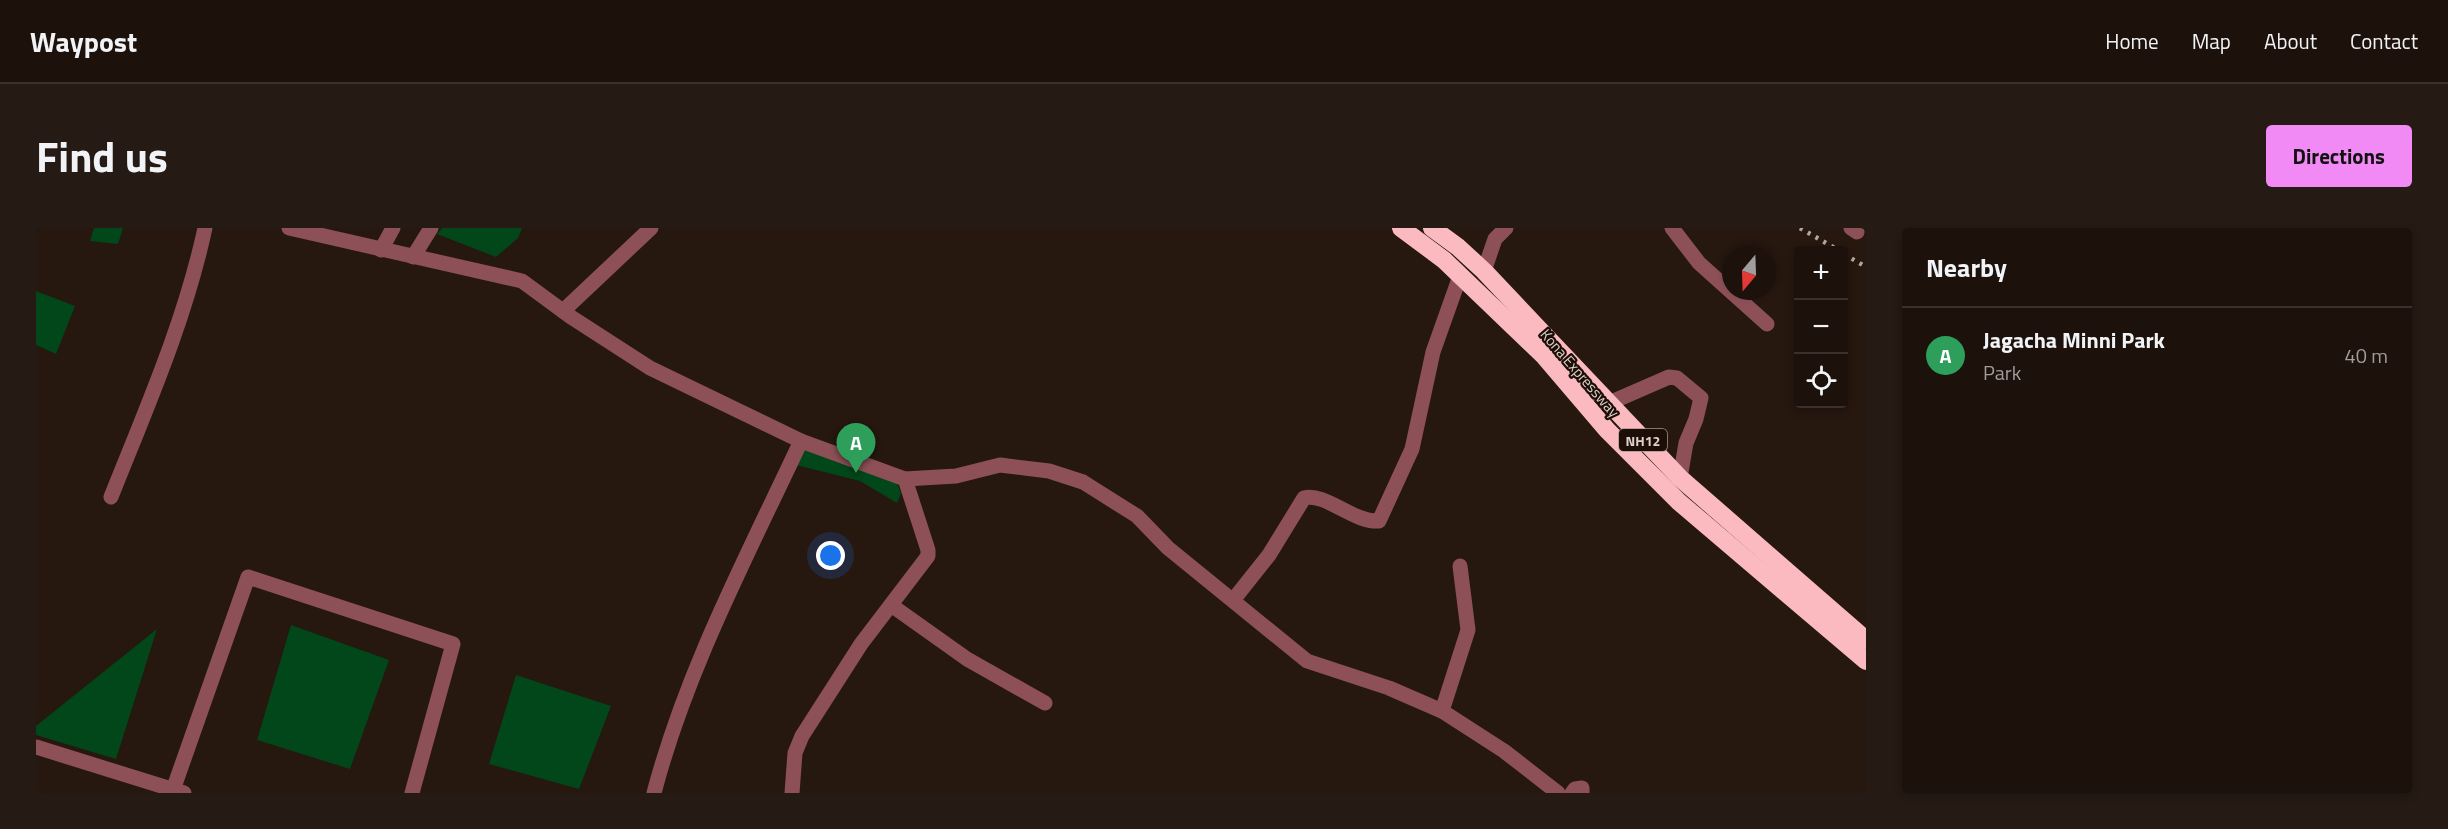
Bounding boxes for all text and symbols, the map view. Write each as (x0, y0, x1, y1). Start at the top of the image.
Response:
text: Waypost (30, 20, 137, 63)
text: Home (2105, 25, 2159, 57)
text: Map (2192, 25, 2231, 57)
text: About (2264, 25, 2317, 57)
text: Contact (2350, 25, 2418, 57)
text: Find us (36, 124, 168, 188)
button: Directions (2266, 125, 2412, 187)
north arrow (1722, 246, 1776, 300)
map controls (1794, 246, 1848, 408)
button: + (1794, 246, 1848, 300)
text: Nearby (1926, 248, 2007, 287)
button: − (1794, 300, 1848, 354)
text: Jagacha Minni Park (1983, 323, 2165, 357)
street label: Kona Expressway (1535, 324, 1625, 422)
text: A (1939, 340, 1952, 371)
text: 40 m (2344, 340, 2388, 371)
button: locate (1794, 354, 1848, 408)
text: Park (1983, 357, 2021, 388)
pin: A (836, 424, 876, 473)
road number: NH12 (1619, 429, 1667, 451)
your location (816, 541, 845, 570)

